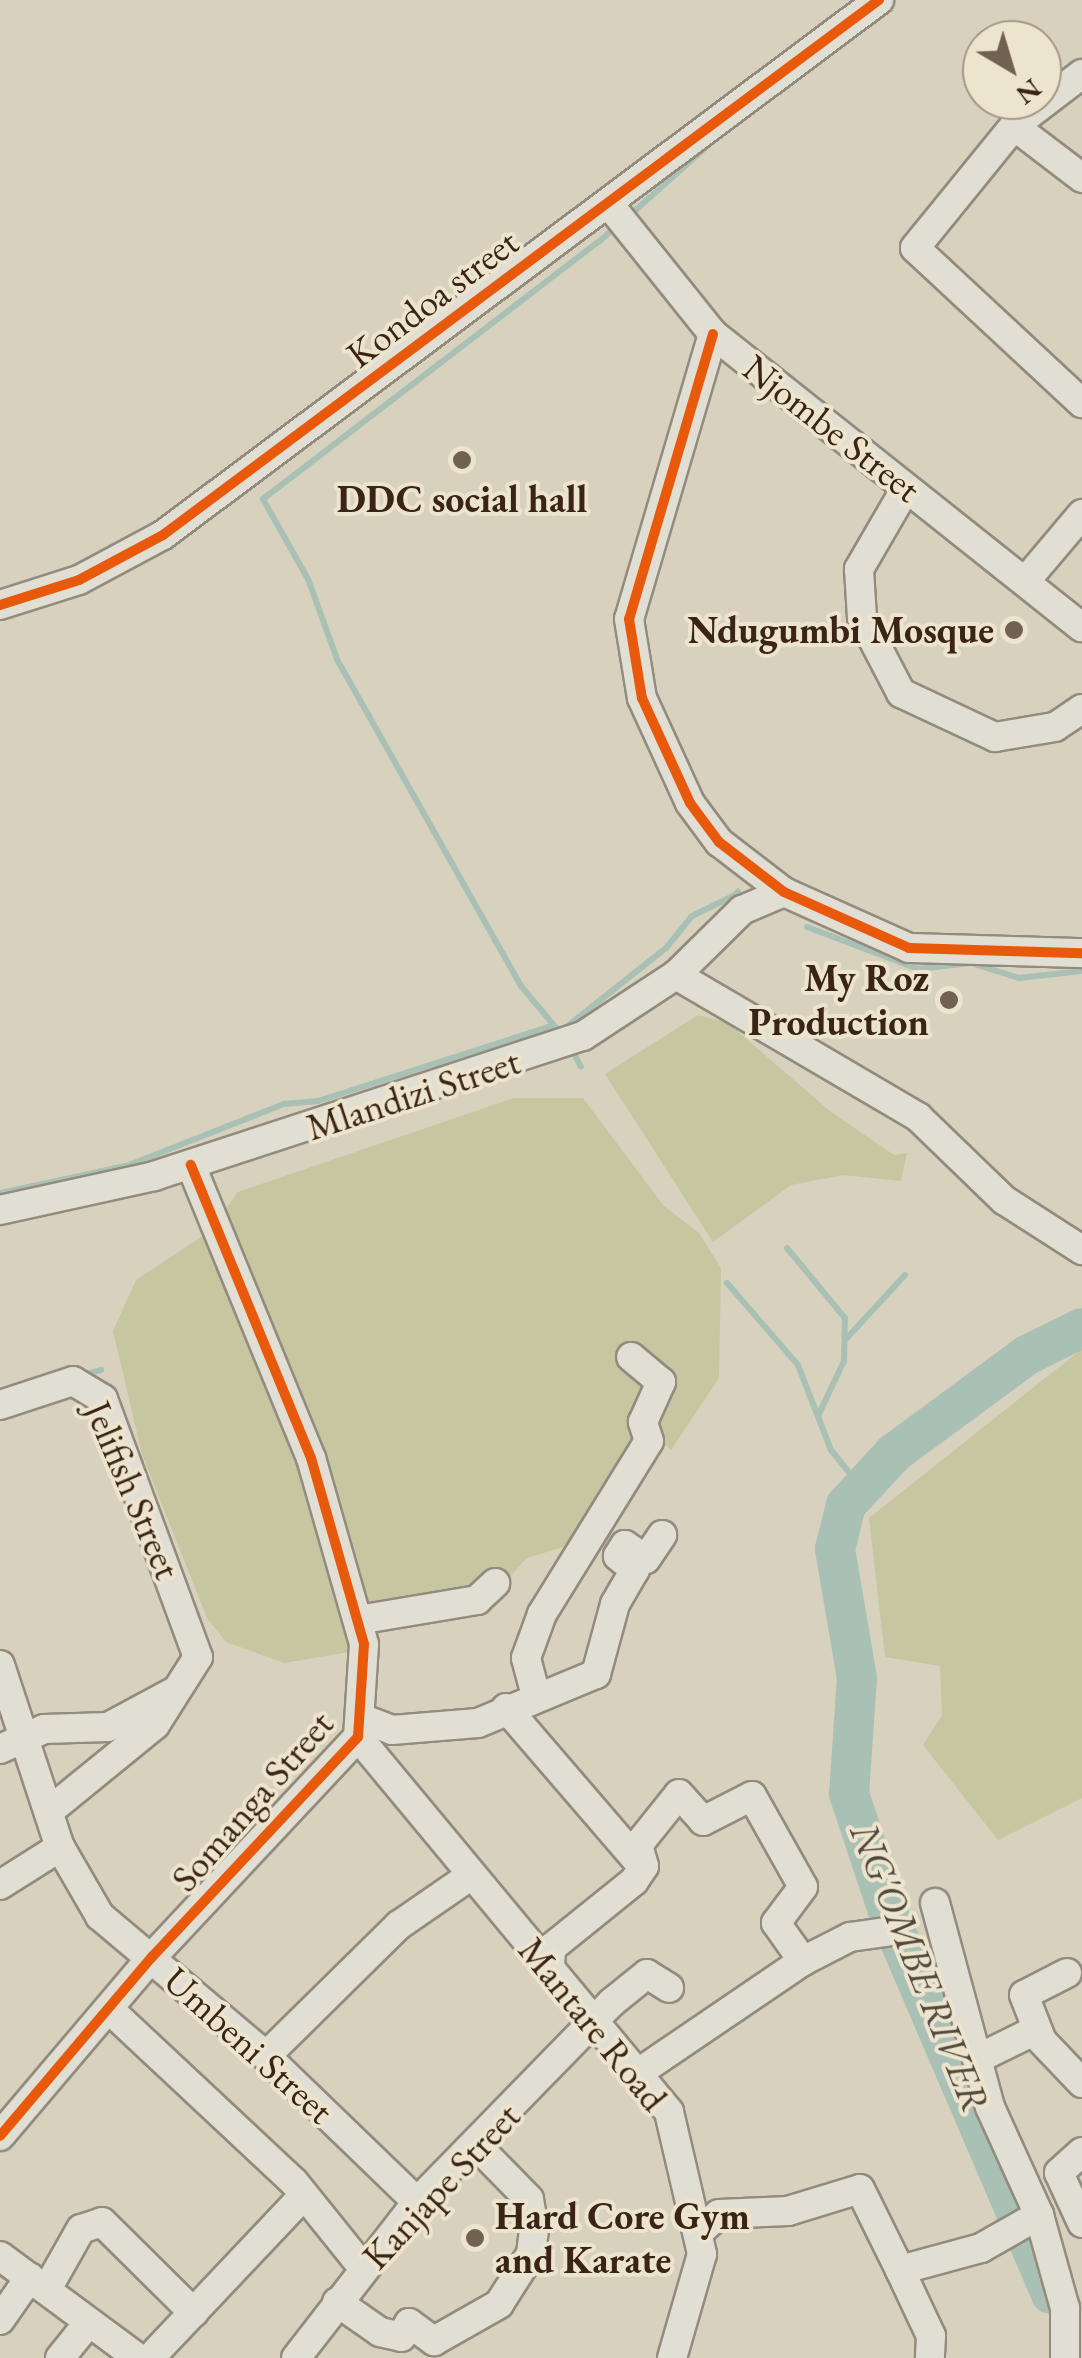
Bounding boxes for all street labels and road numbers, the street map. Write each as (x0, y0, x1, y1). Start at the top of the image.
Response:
street label: Kondoa street (337, 219, 527, 377)
street label: Njombe Street (734, 345, 930, 511)
street label: Mlandizi Street (300, 1038, 526, 1150)
street label: Jelifish Street (75, 1394, 191, 1586)
street label: Somanga Street (161, 1701, 343, 1901)
street label: Mantare Road (509, 1928, 677, 2120)
street label: Umbeni Street (155, 1957, 343, 2133)
street label: Kanjape Street (353, 2093, 529, 2279)

